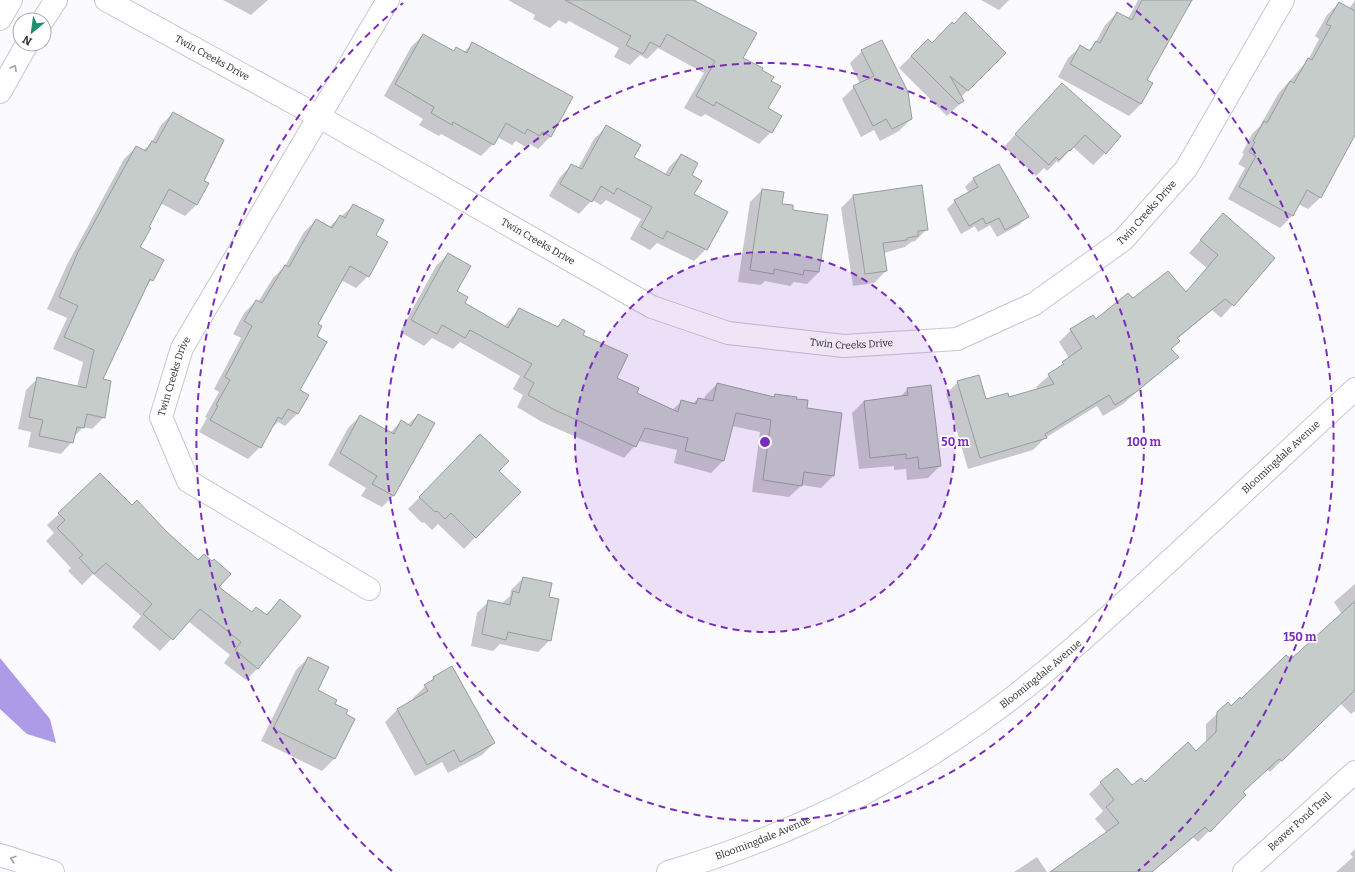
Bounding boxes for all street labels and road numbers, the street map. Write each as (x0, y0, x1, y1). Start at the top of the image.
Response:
street label: Twin Creeks Drive (173, 33, 251, 83)
street label: Twin Creeks Drive (1115, 178, 1179, 248)
street label: Twin Creeks Drive (499, 216, 577, 268)
street label: Twin Creeks Drive (156, 334, 193, 418)
street label: Twin Creeks Drive (810, 336, 893, 352)
street label: Bloomingdale Avenue (1240, 418, 1323, 496)
street label: Bloomingdale Avenue (998, 637, 1084, 711)
street label: Beaver Pond Trail (1266, 790, 1334, 853)
street label: Bloomingdale Avenue (714, 814, 813, 863)

